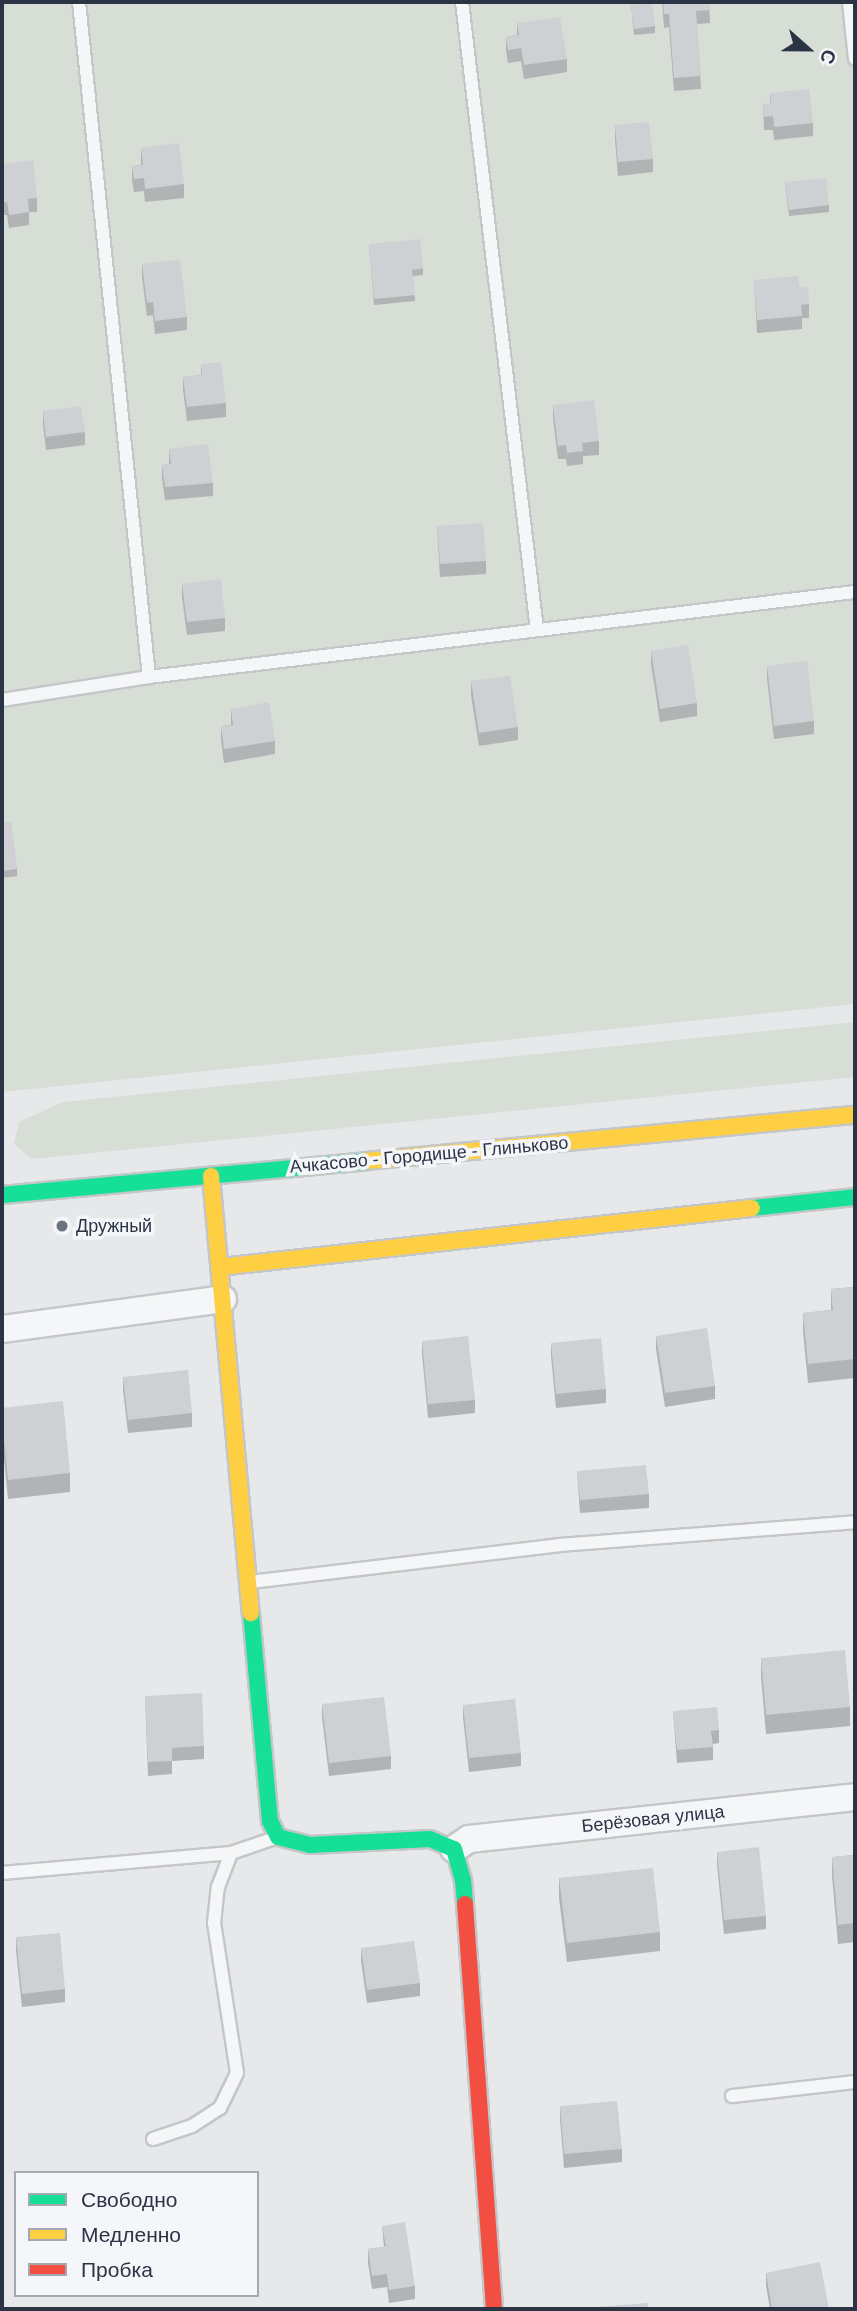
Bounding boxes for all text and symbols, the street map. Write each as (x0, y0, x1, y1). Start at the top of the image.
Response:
north arrow (773, 14, 843, 84)
text: С (816, 47, 840, 67)
street label: Ачкасово - Городище - Глиньково (289, 1132, 569, 1178)
place label: Дружный (76, 1215, 152, 1237)
marker: Дружный (54, 1218, 70, 1234)
street label: Берёзовая улица (581, 1801, 725, 1837)
legend (14, 2171, 259, 2297)
text: Свободно (81, 2188, 178, 2211)
text: Медленно (81, 2223, 181, 2246)
text: Пробка (81, 2258, 153, 2281)

